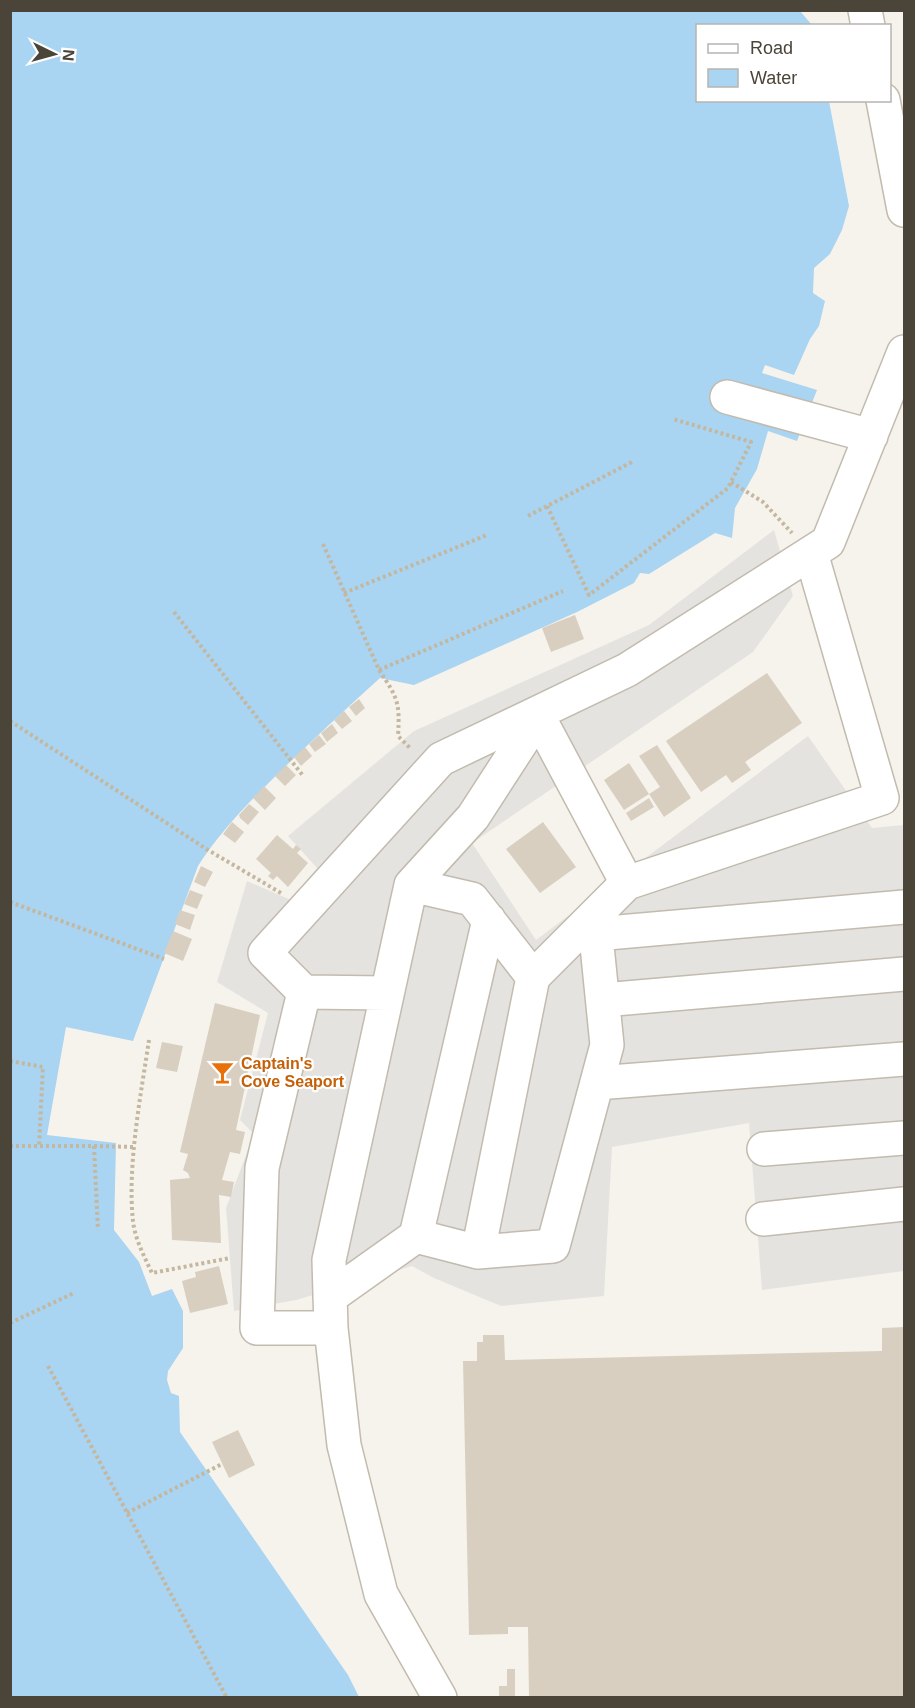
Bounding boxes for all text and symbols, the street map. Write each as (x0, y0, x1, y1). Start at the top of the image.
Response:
north arrow (24, 24, 84, 84)
legend (696, 24, 891, 102)
text: Road (750, 38, 793, 58)
text: N (59, 49, 77, 62)
text: Water (750, 68, 797, 88)
place label: Captain's Cove Seaport (241, 1055, 345, 1090)
bar icon: Captain's Cove Seaport (210, 1059, 236, 1085)

